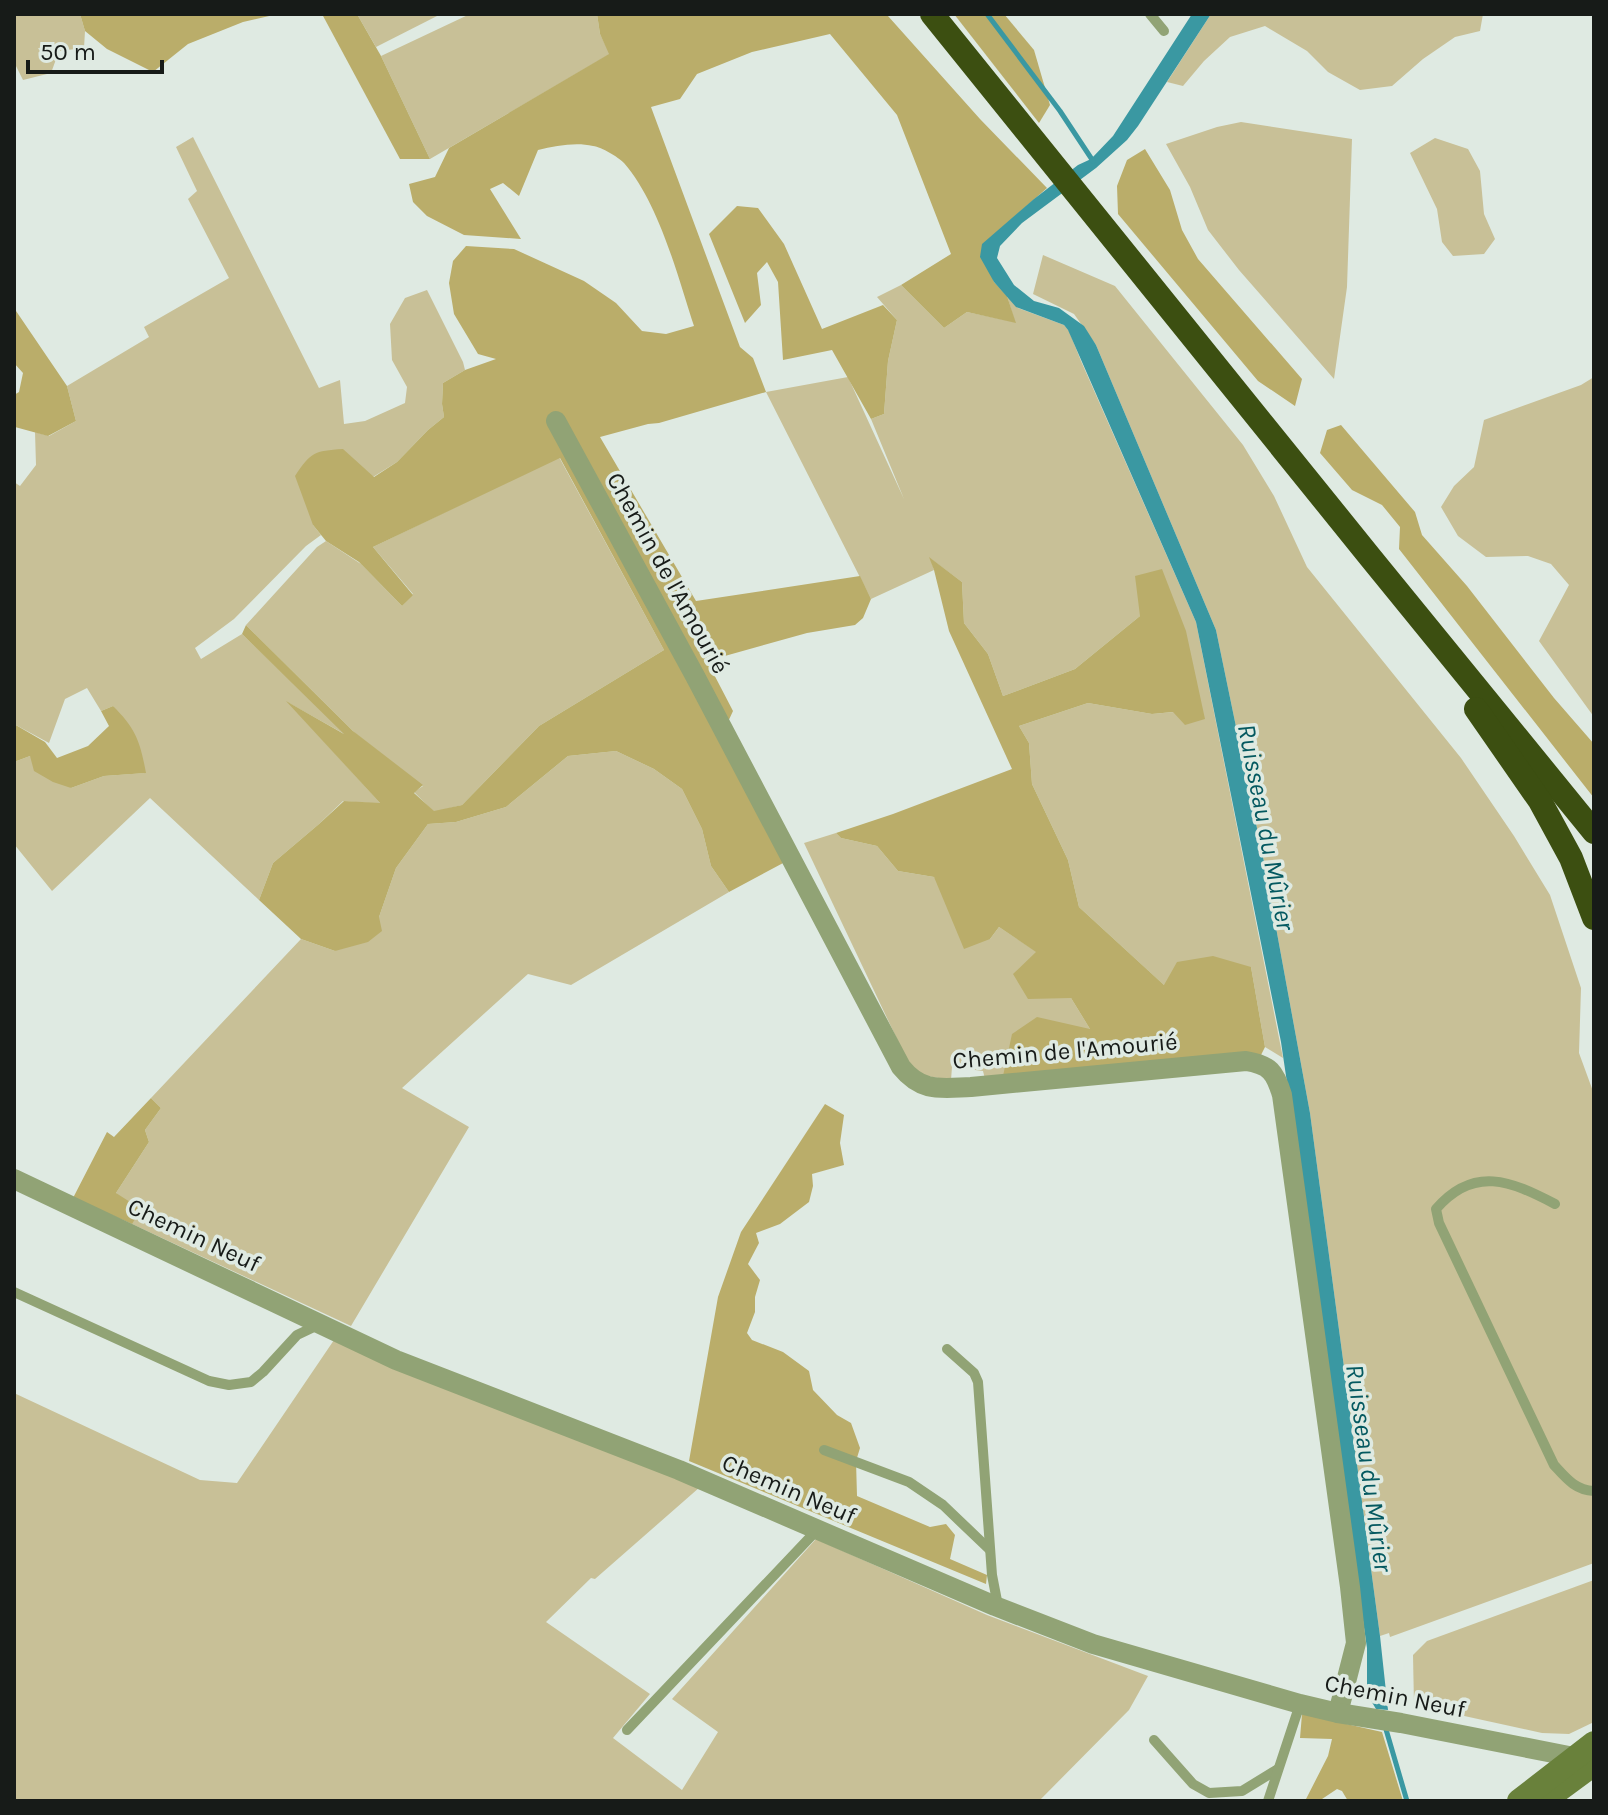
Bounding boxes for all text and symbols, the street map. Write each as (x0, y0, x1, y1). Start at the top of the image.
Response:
scale bar (28, 24, 162, 74)
text: 50 m (40, 38, 96, 66)
street label: Chemin de l'Amourié (601, 468, 735, 678)
water label: Ruisseau du Mûrier (1231, 721, 1301, 934)
street label: Chemin de l'Amourié (951, 1027, 1179, 1075)
street label: Chemin Neuf (123, 1192, 265, 1278)
water label: Ruisseau du Mûrier (1339, 1362, 1399, 1575)
street label: Chemin Neuf (718, 1448, 861, 1530)
street label: Chemin Neuf (1322, 1669, 1469, 1724)

